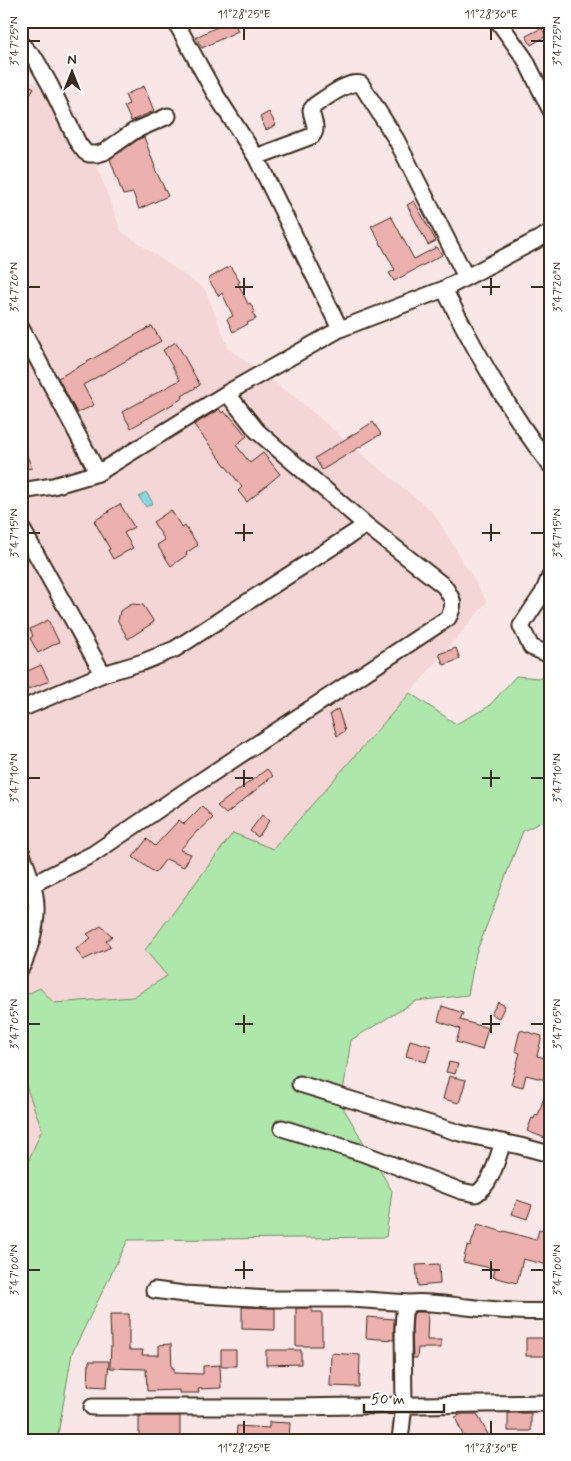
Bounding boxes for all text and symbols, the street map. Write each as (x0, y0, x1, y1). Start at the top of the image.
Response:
text: 11°28'25"E (217, 7, 271, 23)
text: 11°28'30"E (464, 7, 518, 23)
text: 3°47'25"N (7, 16, 23, 66)
text: 3°47'25"N (550, 16, 566, 66)
north arrow (48, 48, 98, 98)
text: N (67, 51, 77, 69)
text: 3°47'20"N (7, 262, 23, 312)
text: 3°47'20"N (550, 262, 566, 312)
text: 3°47'15"N (7, 508, 23, 558)
text: 3°47'15"N (550, 508, 566, 558)
text: 3°47'10"N (7, 753, 23, 803)
text: 3°47'10"N (550, 753, 566, 803)
text: 3°47'05"N (7, 999, 23, 1049)
text: 3°47'05"N (550, 999, 566, 1049)
text: 3°47'00"N (7, 1245, 23, 1295)
text: 3°47'00"N (550, 1245, 566, 1295)
scale bar (364, 1381, 444, 1413)
text: 50 m (371, 1390, 405, 1410)
text: 11°28'25"E (217, 1441, 271, 1457)
text: 11°28'30"E (464, 1441, 518, 1457)

